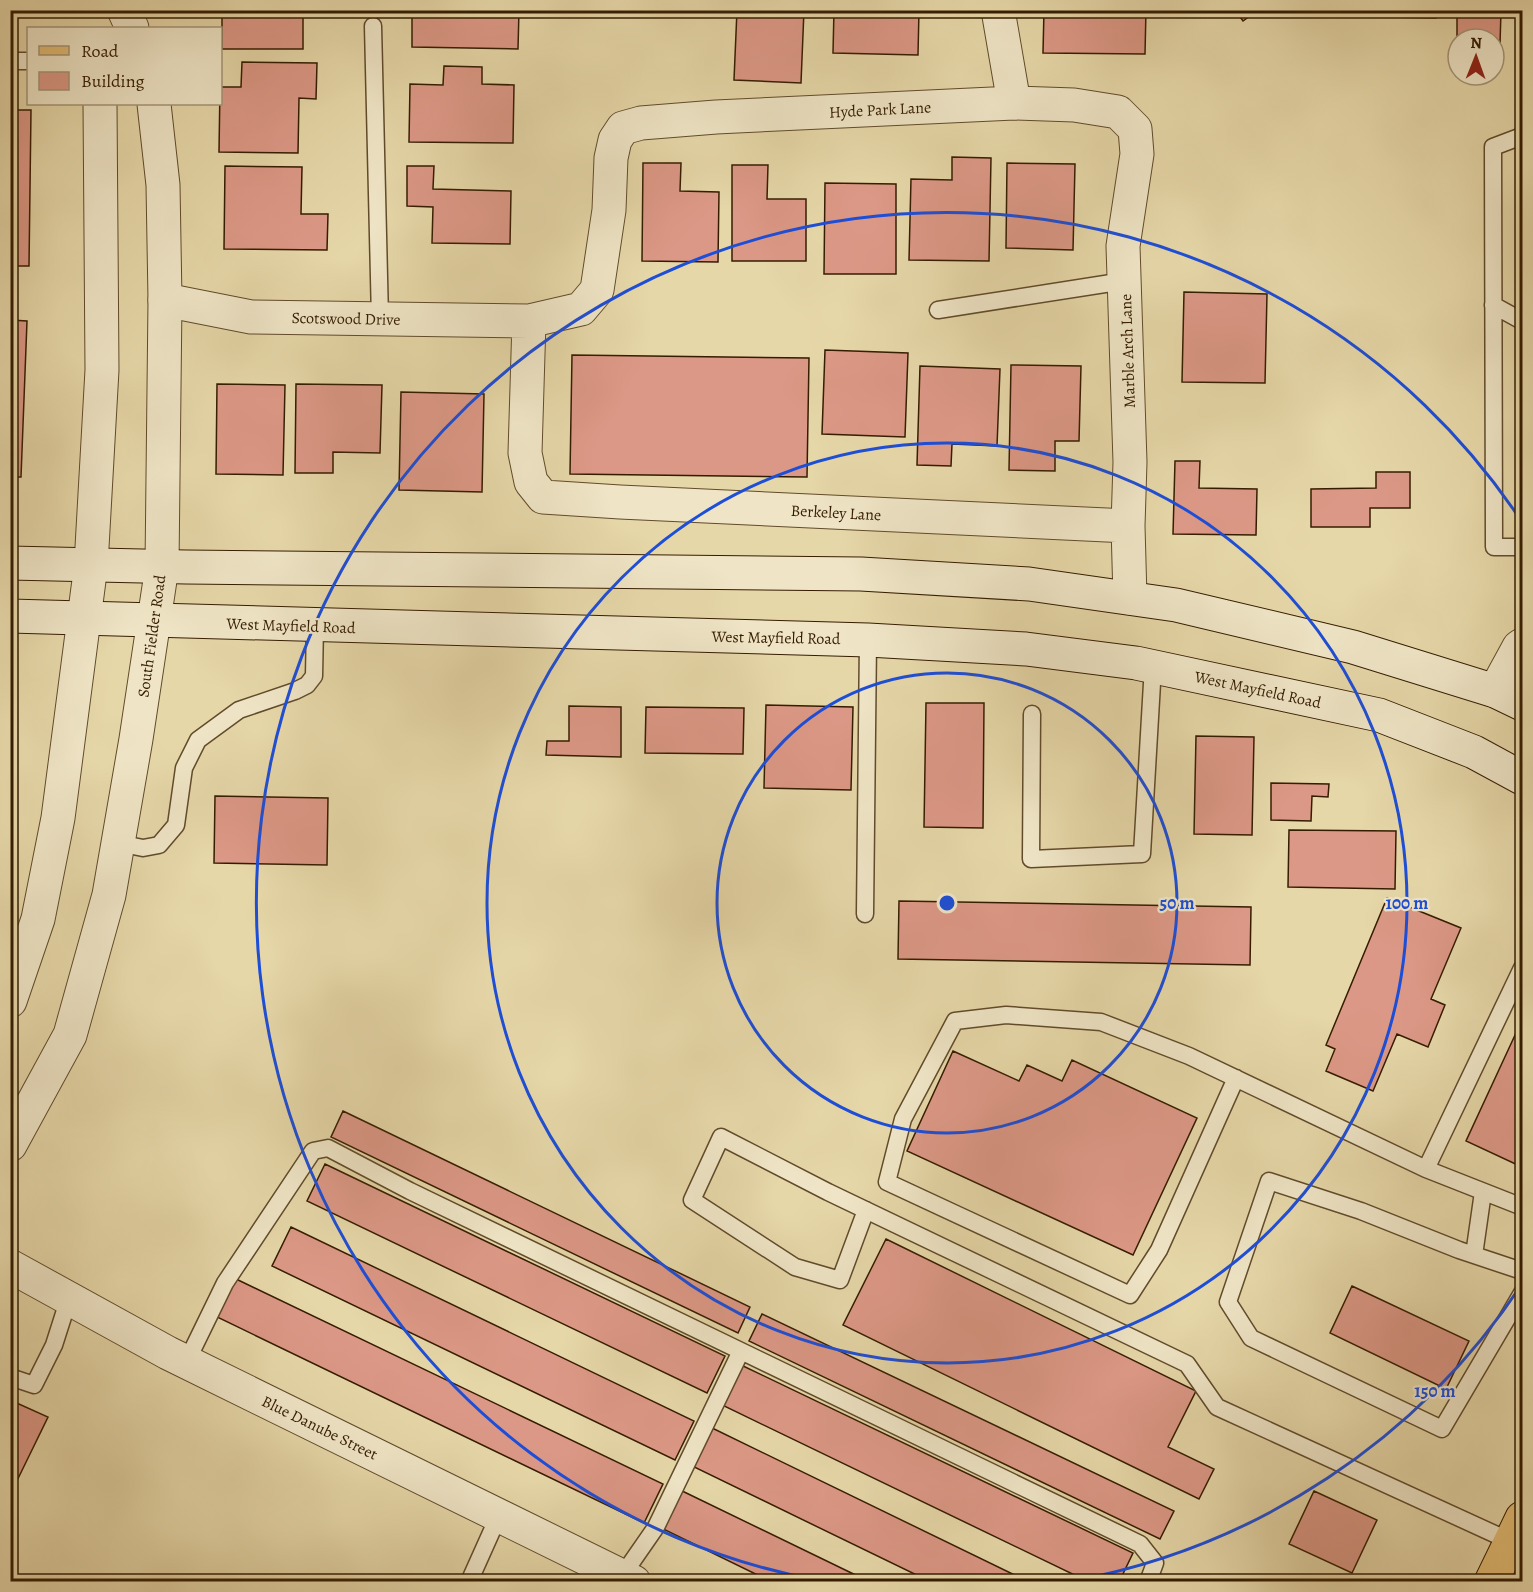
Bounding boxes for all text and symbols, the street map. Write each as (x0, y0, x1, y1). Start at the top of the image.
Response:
legend (27, 27, 222, 105)
north arrow (1446, 27, 1506, 87)
text: N (1470, 32, 1483, 54)
text: Road (81, 39, 119, 63)
text: Building (81, 69, 145, 93)
street label: Hyde Park Lane (828, 96, 932, 124)
street label: Marble Arch Lane (1115, 293, 1141, 408)
street label: Scotswood Drive (291, 307, 401, 331)
street label: Berkeley Lane (790, 500, 882, 526)
street label: South Fielder Road (132, 573, 172, 699)
street label: West Mayfield Road (225, 613, 356, 639)
street label: West Mayfield Road (710, 626, 841, 650)
street label: West Mayfield Road (1191, 666, 1324, 714)
text: 50 m (1160, 891, 1194, 915)
text: 100 m (1386, 891, 1428, 915)
centre of rings (937, 893, 957, 913)
text: 150 m (1414, 1379, 1456, 1403)
street label: Blue Danube Street (258, 1390, 381, 1465)

